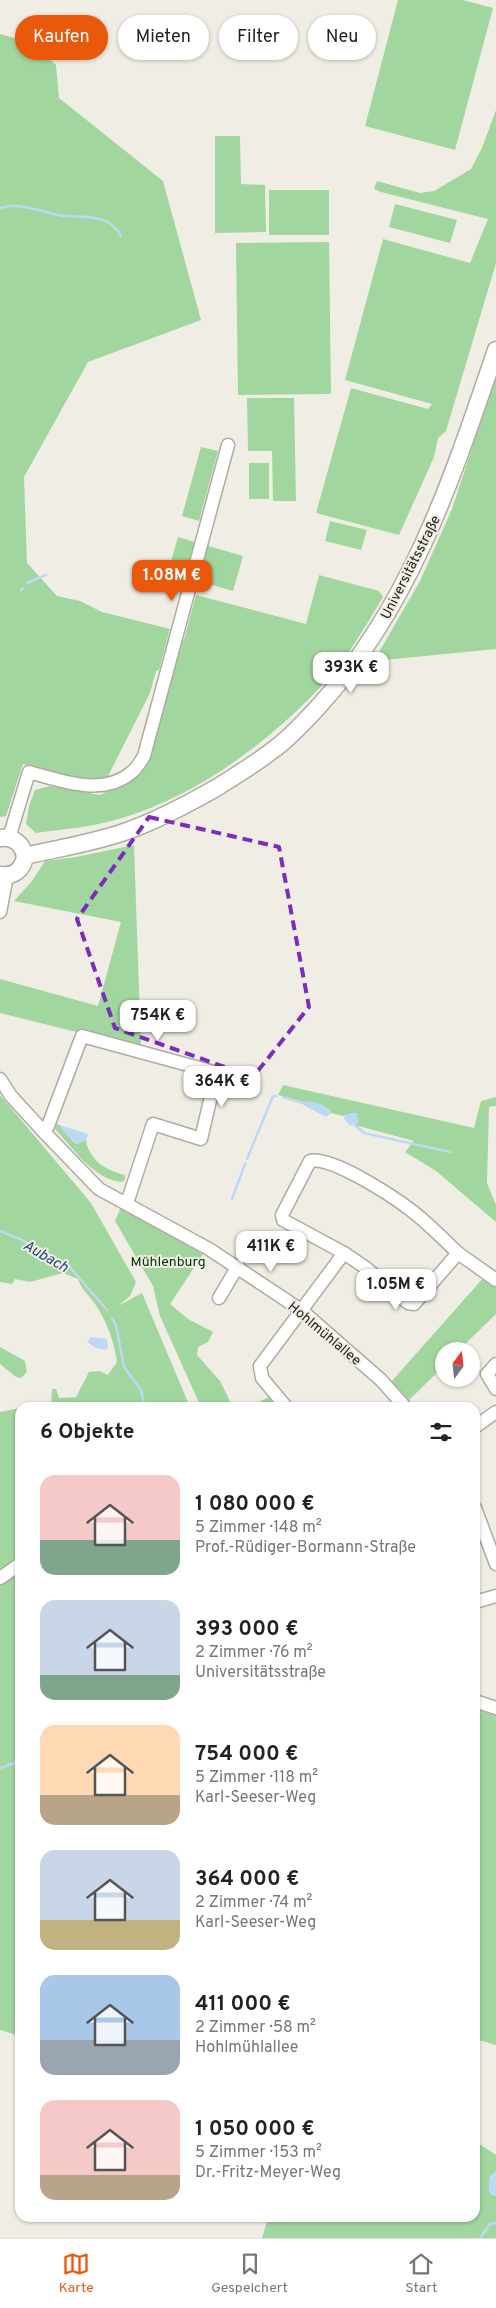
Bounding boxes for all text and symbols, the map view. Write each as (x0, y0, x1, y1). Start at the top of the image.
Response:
chip: Kaufen (15, 15, 108, 60)
chip: Mieten (118, 15, 209, 60)
chip: Filter (219, 15, 298, 60)
chip: Neu (308, 15, 376, 60)
street label: Universitätsstraße (378, 513, 445, 623)
pin: 1.08M € (126, 560, 218, 602)
text: 1.08M € (143, 566, 201, 586)
pin: 393K € (310, 652, 392, 694)
text: 393K € (324, 658, 378, 678)
pin: 754K € (117, 1000, 199, 1042)
text: 754K € (131, 1006, 185, 1026)
pin: 364K € (181, 1066, 263, 1108)
text: 364K € (194, 1072, 250, 1092)
pin: 411K € (230, 1230, 312, 1273)
water label: Aubach (19, 1237, 71, 1278)
text: 411K € (247, 1237, 295, 1257)
park label: Mühlenburg (130, 1254, 206, 1271)
pin: 1.05M € (350, 1268, 442, 1311)
text: 1.05M € (367, 1275, 425, 1295)
street label: Hohlmühlallee (284, 1299, 364, 1370)
north arrow (435, 1342, 480, 1388)
map controls (435, 1342, 480, 1387)
icon: filters (427, 1418, 455, 1446)
text: 6 Objekte (40, 1419, 135, 1446)
text: 1 080 000 € (195, 1491, 315, 1518)
icon: home (80, 1495, 140, 1555)
text: 5 Zimmer · 148 m² (195, 1518, 322, 1538)
text: Prof.-Rüdiger-Bormann-Straße (195, 1538, 416, 1558)
text: 393 000 € (195, 1616, 298, 1643)
icon: home (80, 1620, 140, 1680)
text: 2 Zimmer · 76 m² (195, 1643, 313, 1663)
text: Universitätsstraße (195, 1663, 326, 1683)
text: 754 000 € (195, 1741, 298, 1768)
icon: home (80, 1745, 140, 1805)
text: 5 Zimmer · 118 m² (195, 1768, 318, 1788)
text: Karl-Seeser-Weg (195, 1788, 316, 1808)
text: 364 000 € (195, 1866, 299, 1893)
icon: home (80, 1870, 140, 1930)
text: 2 Zimmer · 74 m² (195, 1893, 312, 1913)
text: Karl-Seeser-Weg (195, 1913, 316, 1933)
text: 411 000 € (195, 1991, 291, 2018)
icon: home (80, 1995, 140, 2055)
text: 2 Zimmer · 58 m² (195, 2018, 316, 2038)
text: Hohlmühlallee (195, 2038, 298, 2058)
text: 1 050 000 € (195, 2116, 314, 2143)
icon: home (80, 2120, 140, 2180)
text: 5 Zimmer · 153 m² (195, 2143, 322, 2163)
text: Dr.-Fritz-Meyer-Weg (195, 2163, 341, 2183)
tab: Karte (59, 2250, 94, 2297)
tab: Gespeichert (211, 2250, 288, 2297)
tab: Start (405, 2250, 437, 2297)

